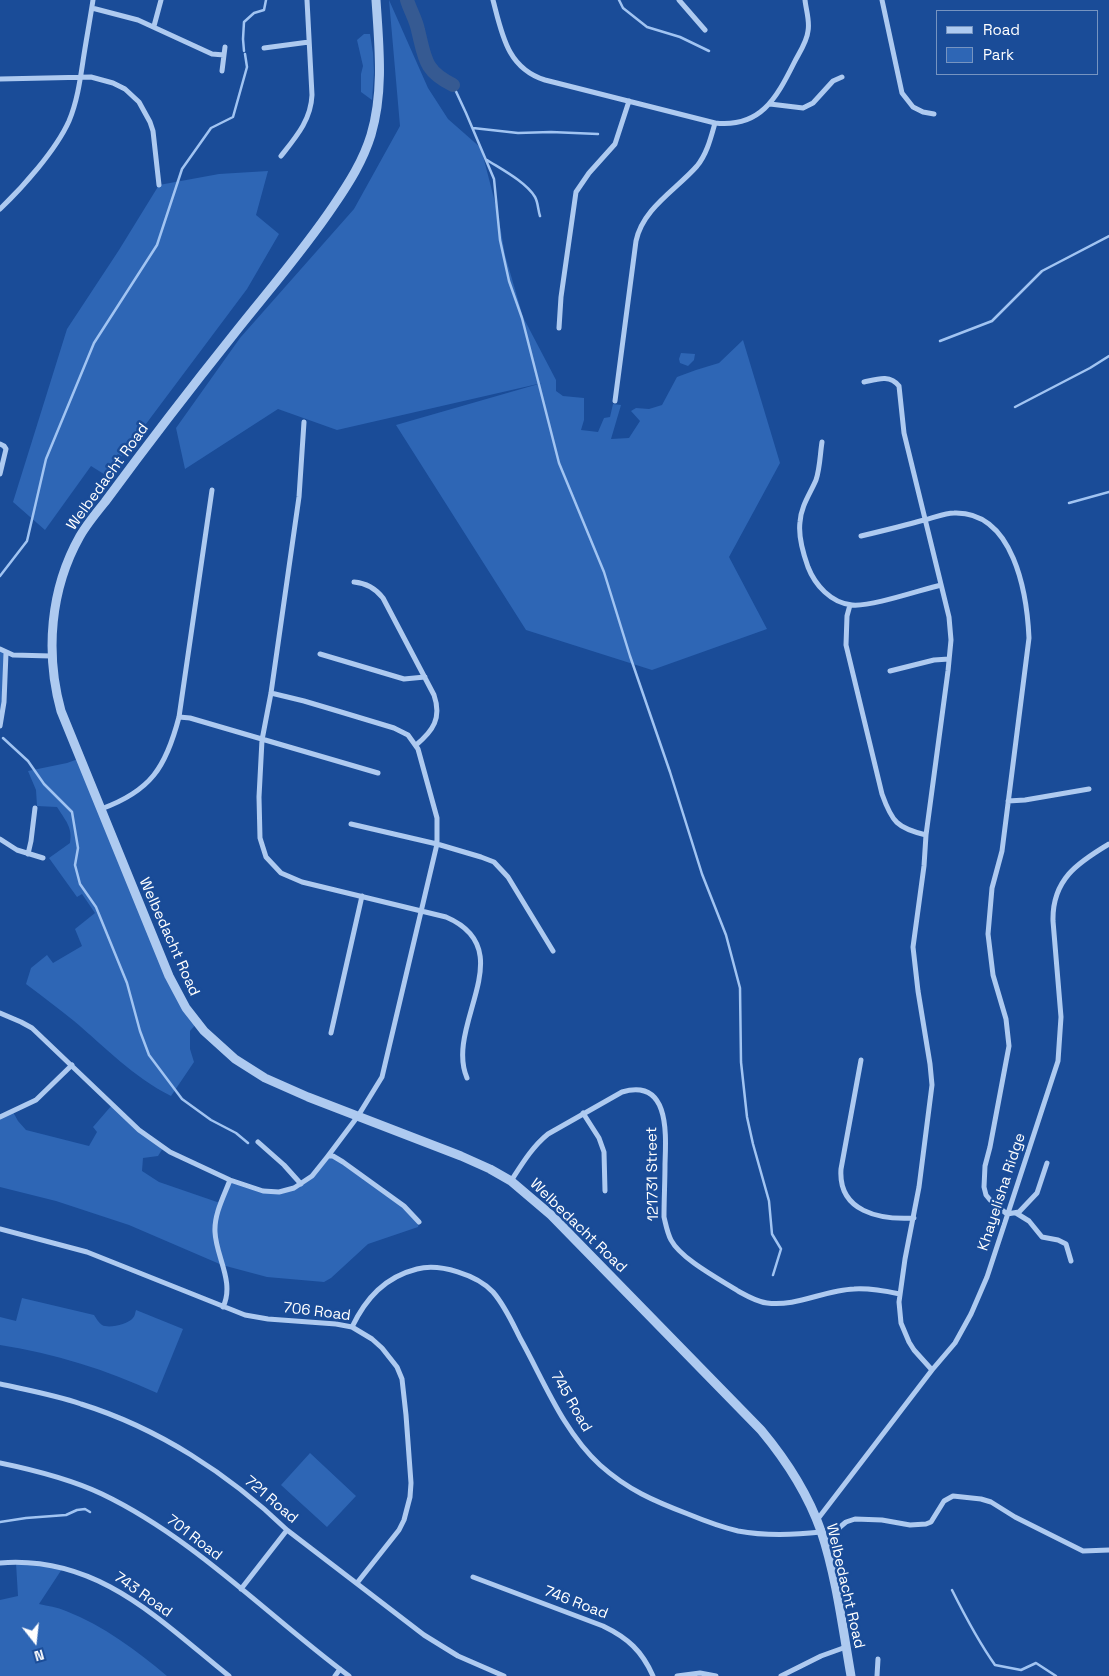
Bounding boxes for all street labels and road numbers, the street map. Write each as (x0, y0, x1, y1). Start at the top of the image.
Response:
street label: Welbedacht Road (63, 420, 153, 534)
street label: Welbedacht Road (135, 875, 203, 999)
street label: 121731 Street (643, 1126, 663, 1222)
street label: Khayelisha Ridge (974, 1131, 1030, 1253)
street label: Welbedacht Road (526, 1175, 630, 1277)
street label: 706 Road (282, 1299, 352, 1325)
street label: 745 Road (547, 1369, 595, 1435)
street label: 721 Road (241, 1472, 301, 1528)
street label: 701 Road (163, 1511, 225, 1565)
street label: Welbedacht Road (822, 1522, 868, 1650)
street label: 743 Road (111, 1569, 175, 1621)
street label: 746 Road (542, 1583, 610, 1623)

